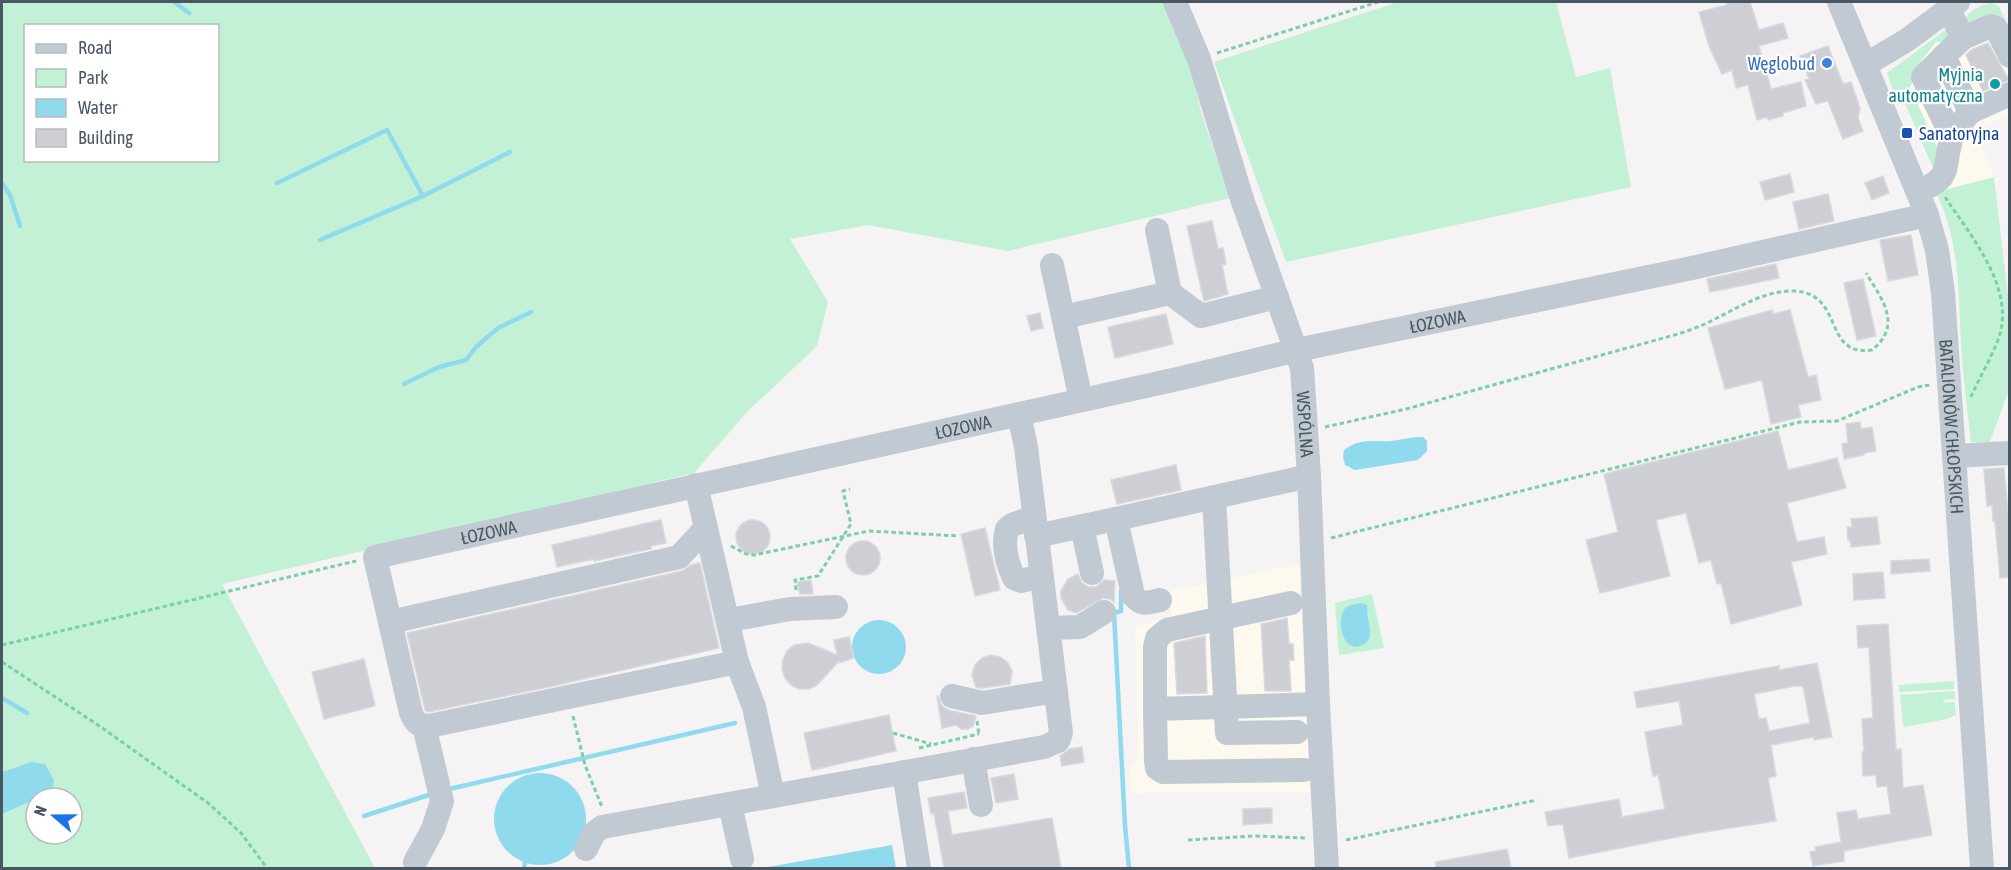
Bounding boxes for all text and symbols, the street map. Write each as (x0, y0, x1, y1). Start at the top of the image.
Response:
legend (24, 24, 219, 162)
text: Road (78, 37, 112, 58)
place label: Węglobud (1748, 53, 1815, 74)
marker: Węglobud (1820, 56, 1834, 70)
place label: Myjnia automatyczna (1888, 64, 1983, 106)
text: Park (78, 67, 108, 88)
marker: Myjnia automatyczna (1988, 77, 2002, 91)
text: Water (78, 97, 118, 118)
place label: Sanatoryjna (1919, 123, 1999, 144)
marker: Sanatoryjna (1900, 126, 1914, 140)
text: Building (78, 127, 133, 148)
street label: ŁOZOWA (1407, 305, 1467, 337)
street label: BATALIONÓW CHŁOPSKICH (1936, 338, 1968, 515)
street label: WSPÓLNA (1293, 390, 1318, 458)
street label: ŁOZOWA (933, 410, 993, 443)
street label: ŁOZOWA (459, 515, 519, 548)
north arrow (24, 786, 84, 846)
text: N (30, 803, 50, 818)

